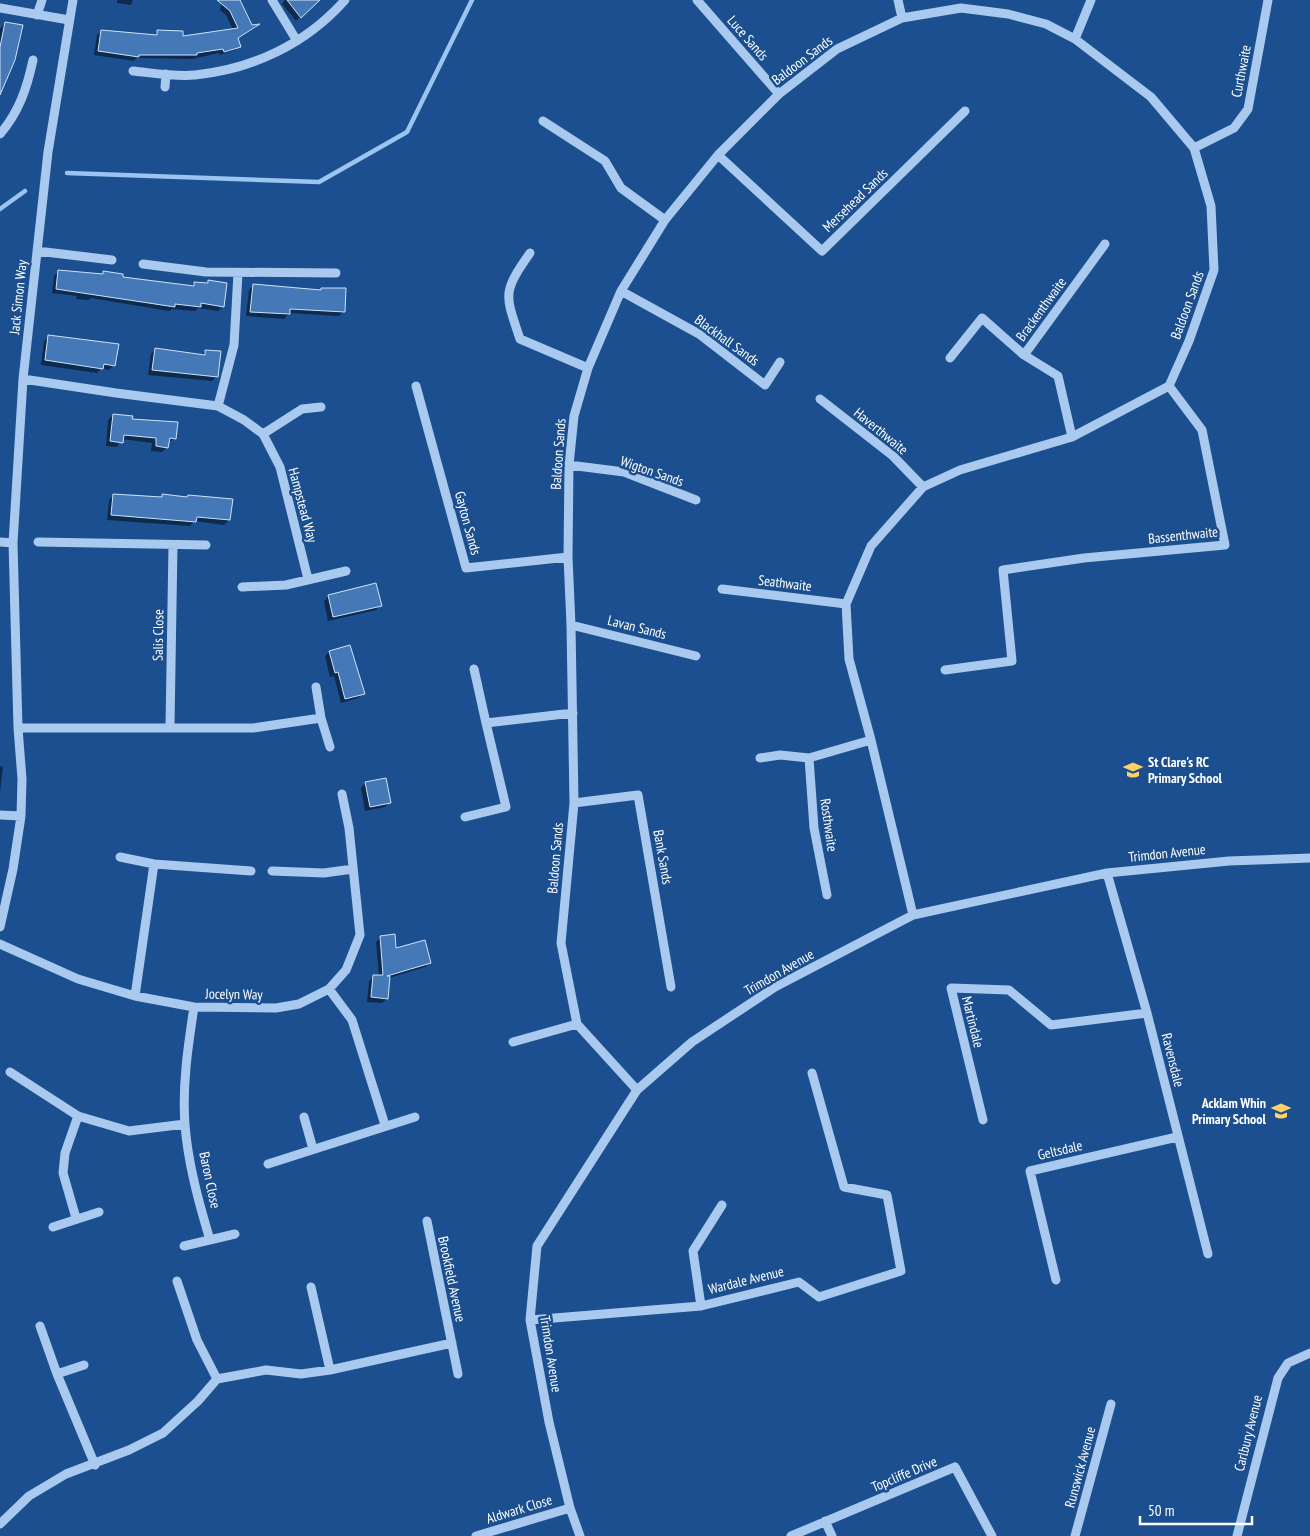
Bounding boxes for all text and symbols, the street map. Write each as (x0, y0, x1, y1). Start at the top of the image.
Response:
street label: Luce Sands (724, 12, 773, 64)
street label: Baldoon Sands (768, 31, 836, 89)
street label: Curthwaite (1227, 43, 1255, 99)
street label: Mersehead Sands (818, 164, 892, 236)
street label: Jack Simon Way (5, 258, 31, 336)
street label: Baldoon Sands (1166, 268, 1208, 342)
street label: Brackenthwaite (1012, 273, 1070, 344)
street label: Blackhall Sands (691, 310, 763, 370)
street label: Haverthwaite (850, 404, 912, 459)
street label: Baldoon Sands (547, 418, 569, 490)
street label: Wigton Sands (618, 452, 686, 490)
street label: Hampstead Way (284, 466, 322, 545)
street label: Gayton Sands (451, 489, 485, 557)
street label: Bassenthwaite (1147, 522, 1219, 548)
street label: Seathwaite (757, 571, 813, 595)
street label: Salis Close (149, 609, 167, 661)
street label: Lavan Sands (606, 611, 668, 643)
place label: St Clare's RC Primary School (1148, 753, 1223, 787)
school or university icon: St Clare's RC Primary School (1122, 759, 1144, 781)
street label: Rosthwaite (816, 797, 842, 853)
street label: Baldoon Sands (543, 821, 567, 894)
street label: Bank Sands (649, 828, 677, 886)
street label: Trimdon Avenue (1128, 840, 1207, 866)
street label: Trimdon Avenue (741, 945, 817, 999)
street label: Jocelyn Way (204, 984, 263, 1004)
street label: Martindale (958, 994, 988, 1050)
street label: Ravensdale (1158, 1031, 1188, 1089)
place label: Acklam Whin Primary School (1192, 1094, 1267, 1128)
school or university icon: Acklam Whin Primary School (1270, 1100, 1292, 1122)
street label: Geltsdale (1036, 1136, 1084, 1164)
street label: Baron Close (195, 1150, 225, 1210)
street label: Brookfield Avenue (434, 1234, 470, 1324)
street label: Wardale Avenue (706, 1262, 786, 1298)
street label: Trimdon Avenue (536, 1314, 566, 1394)
street label: Carlbury Avenue (1230, 1393, 1266, 1473)
street label: Runswick Avenue (1061, 1424, 1099, 1509)
street label: Topcliffe Drive (868, 1452, 940, 1496)
street label: Aldwark Close (484, 1490, 554, 1528)
scale bar (1140, 1494, 1252, 1526)
text: 50 m (1148, 1501, 1174, 1520)

